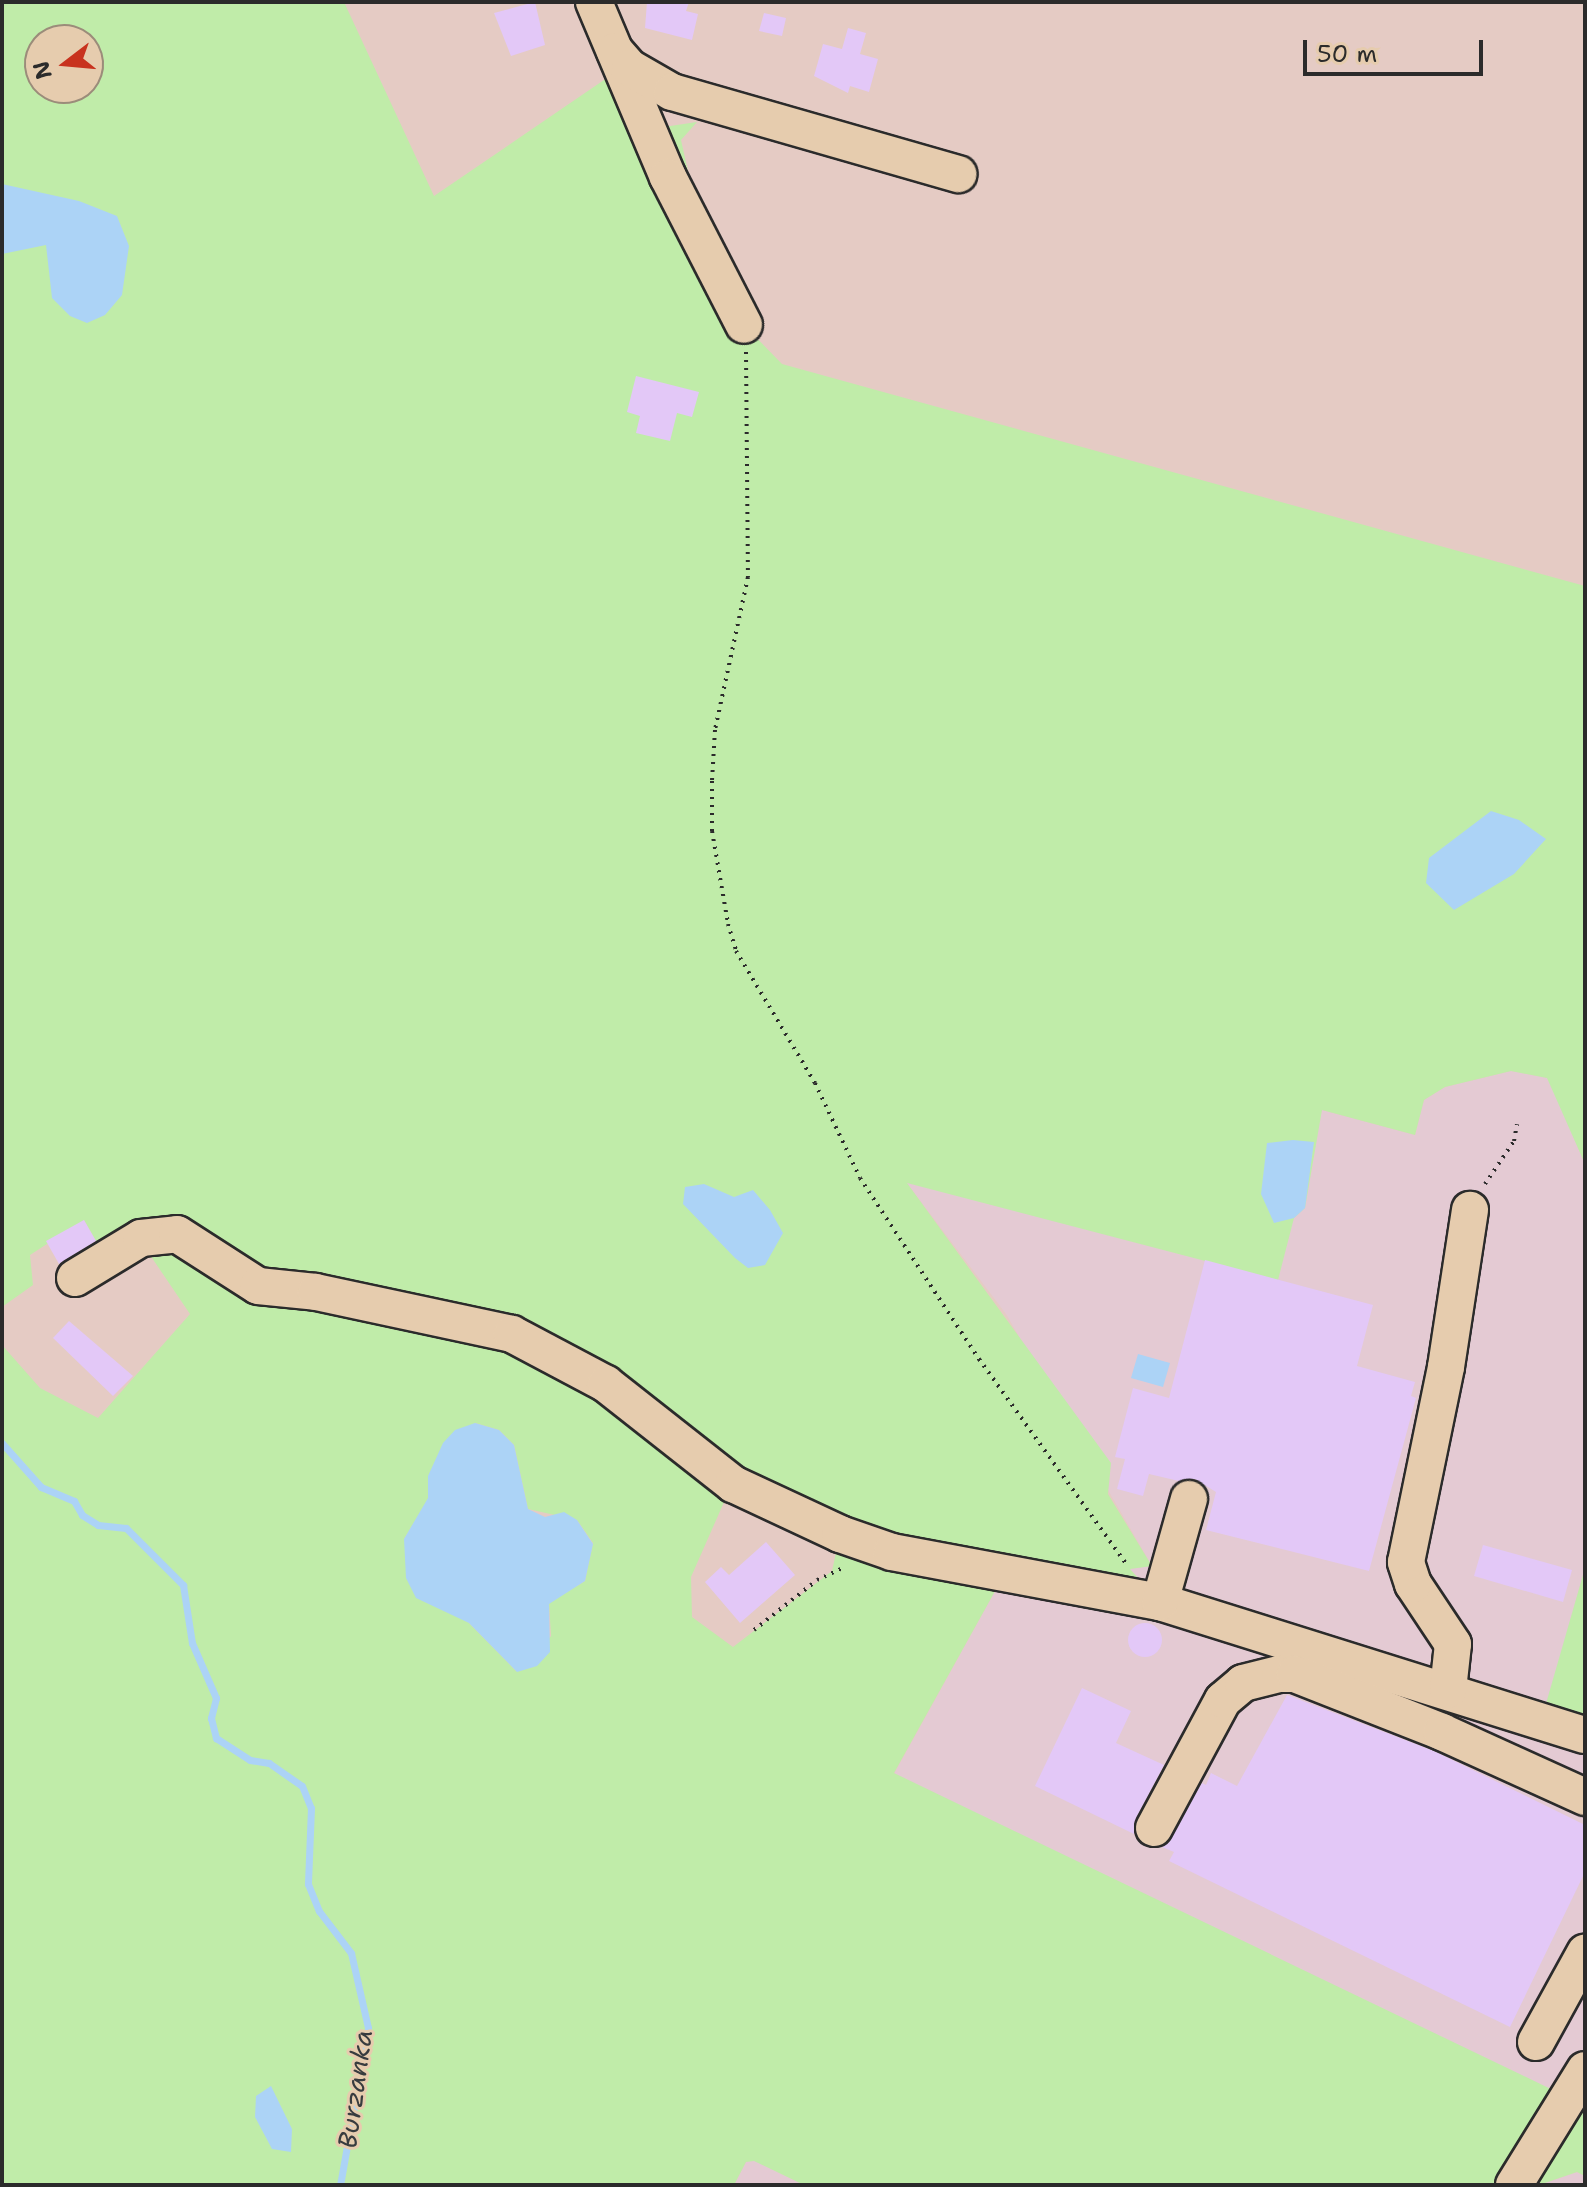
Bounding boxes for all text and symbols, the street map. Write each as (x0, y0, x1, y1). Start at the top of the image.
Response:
north arrow (24, 24, 104, 104)
scale bar (1307, 24, 1487, 74)
text: 50 m (1317, 38, 1377, 70)
text: N (26, 58, 59, 83)
water label: Burzanka (331, 2028, 379, 2150)

